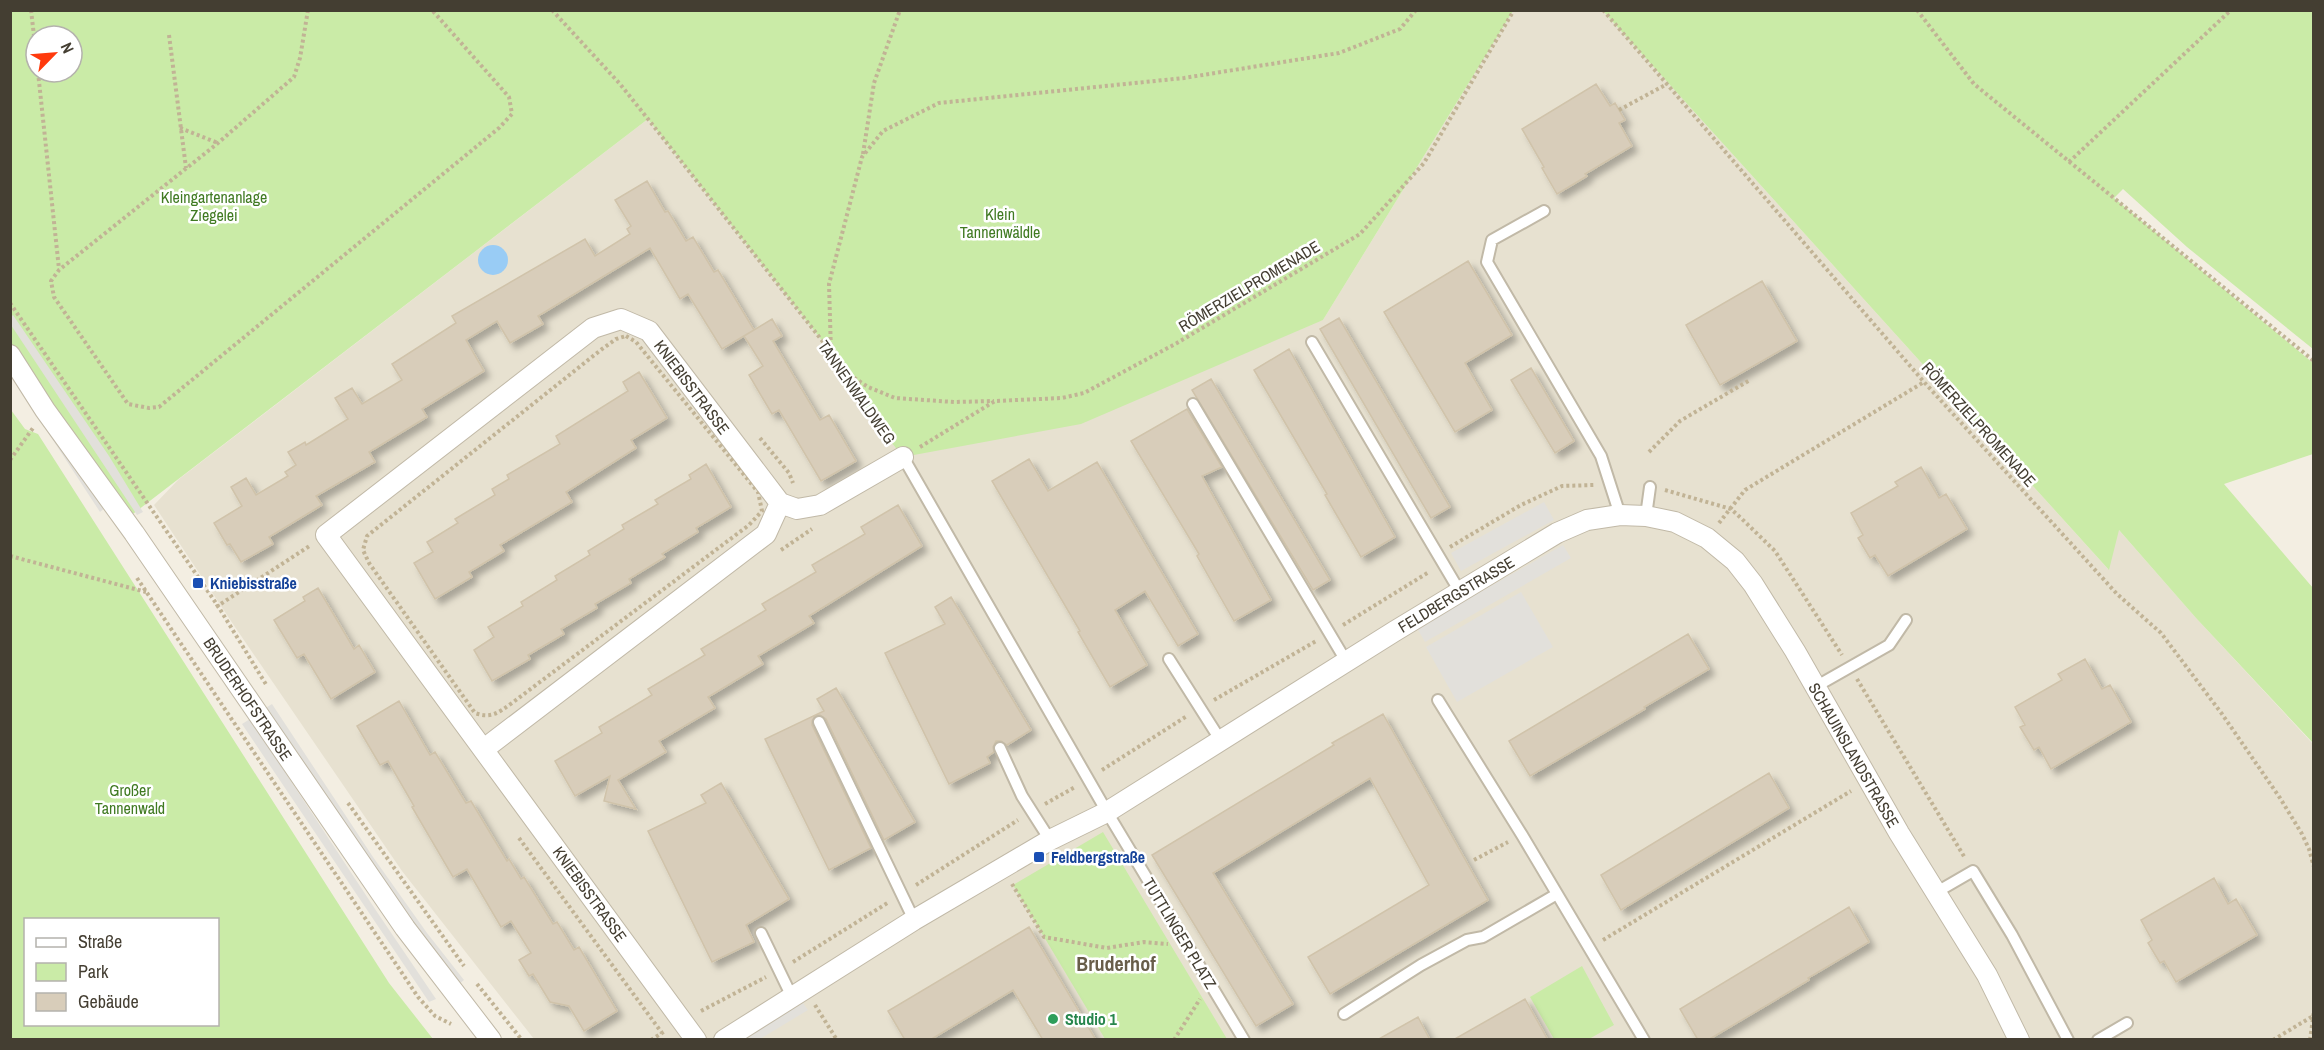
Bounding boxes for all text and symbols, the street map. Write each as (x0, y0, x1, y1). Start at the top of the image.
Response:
north arrow (24, 24, 84, 84)
text: N (56, 39, 80, 57)
park label: Kleingartenanlage Ziegelei (161, 186, 267, 226)
park label: Klein Tannenwäldle (960, 203, 1040, 243)
street label: RÖMERZIELPROMENADE (1174, 235, 1324, 337)
street label: KNIEBISSTRASSE (649, 335, 735, 439)
street label: TANNENWALDWEG (813, 336, 901, 448)
street label: RÖMERZIELPROMENADE (1917, 357, 2041, 491)
street label: FELDBERGSTRASSE (1394, 551, 1518, 637)
place label: Kniebisstraße (210, 572, 297, 594)
marker: Kniebisstraße (191, 576, 205, 590)
street label: BRUDERHOFSTRASSE (199, 633, 297, 765)
street label: SCHAUINSLANDSTRASSE (1803, 678, 1905, 832)
park label: Großer Tannenwald (95, 779, 165, 819)
street label: KNIEBISSTRASSE (548, 842, 632, 946)
place label: Feldbergstraße (1051, 846, 1145, 868)
marker: Feldbergstraße (1032, 850, 1046, 864)
street label: TUTTLINGER PLATZ (1138, 873, 1222, 993)
legend (24, 918, 219, 1026)
text: Straße (78, 929, 122, 954)
district label: Bruderhof (1076, 950, 1156, 977)
text: Park (78, 959, 109, 984)
text: Gebäude (78, 989, 139, 1014)
place label: Studio 1 (1065, 1008, 1117, 1030)
marker: Studio 1 (1046, 1012, 1060, 1026)

